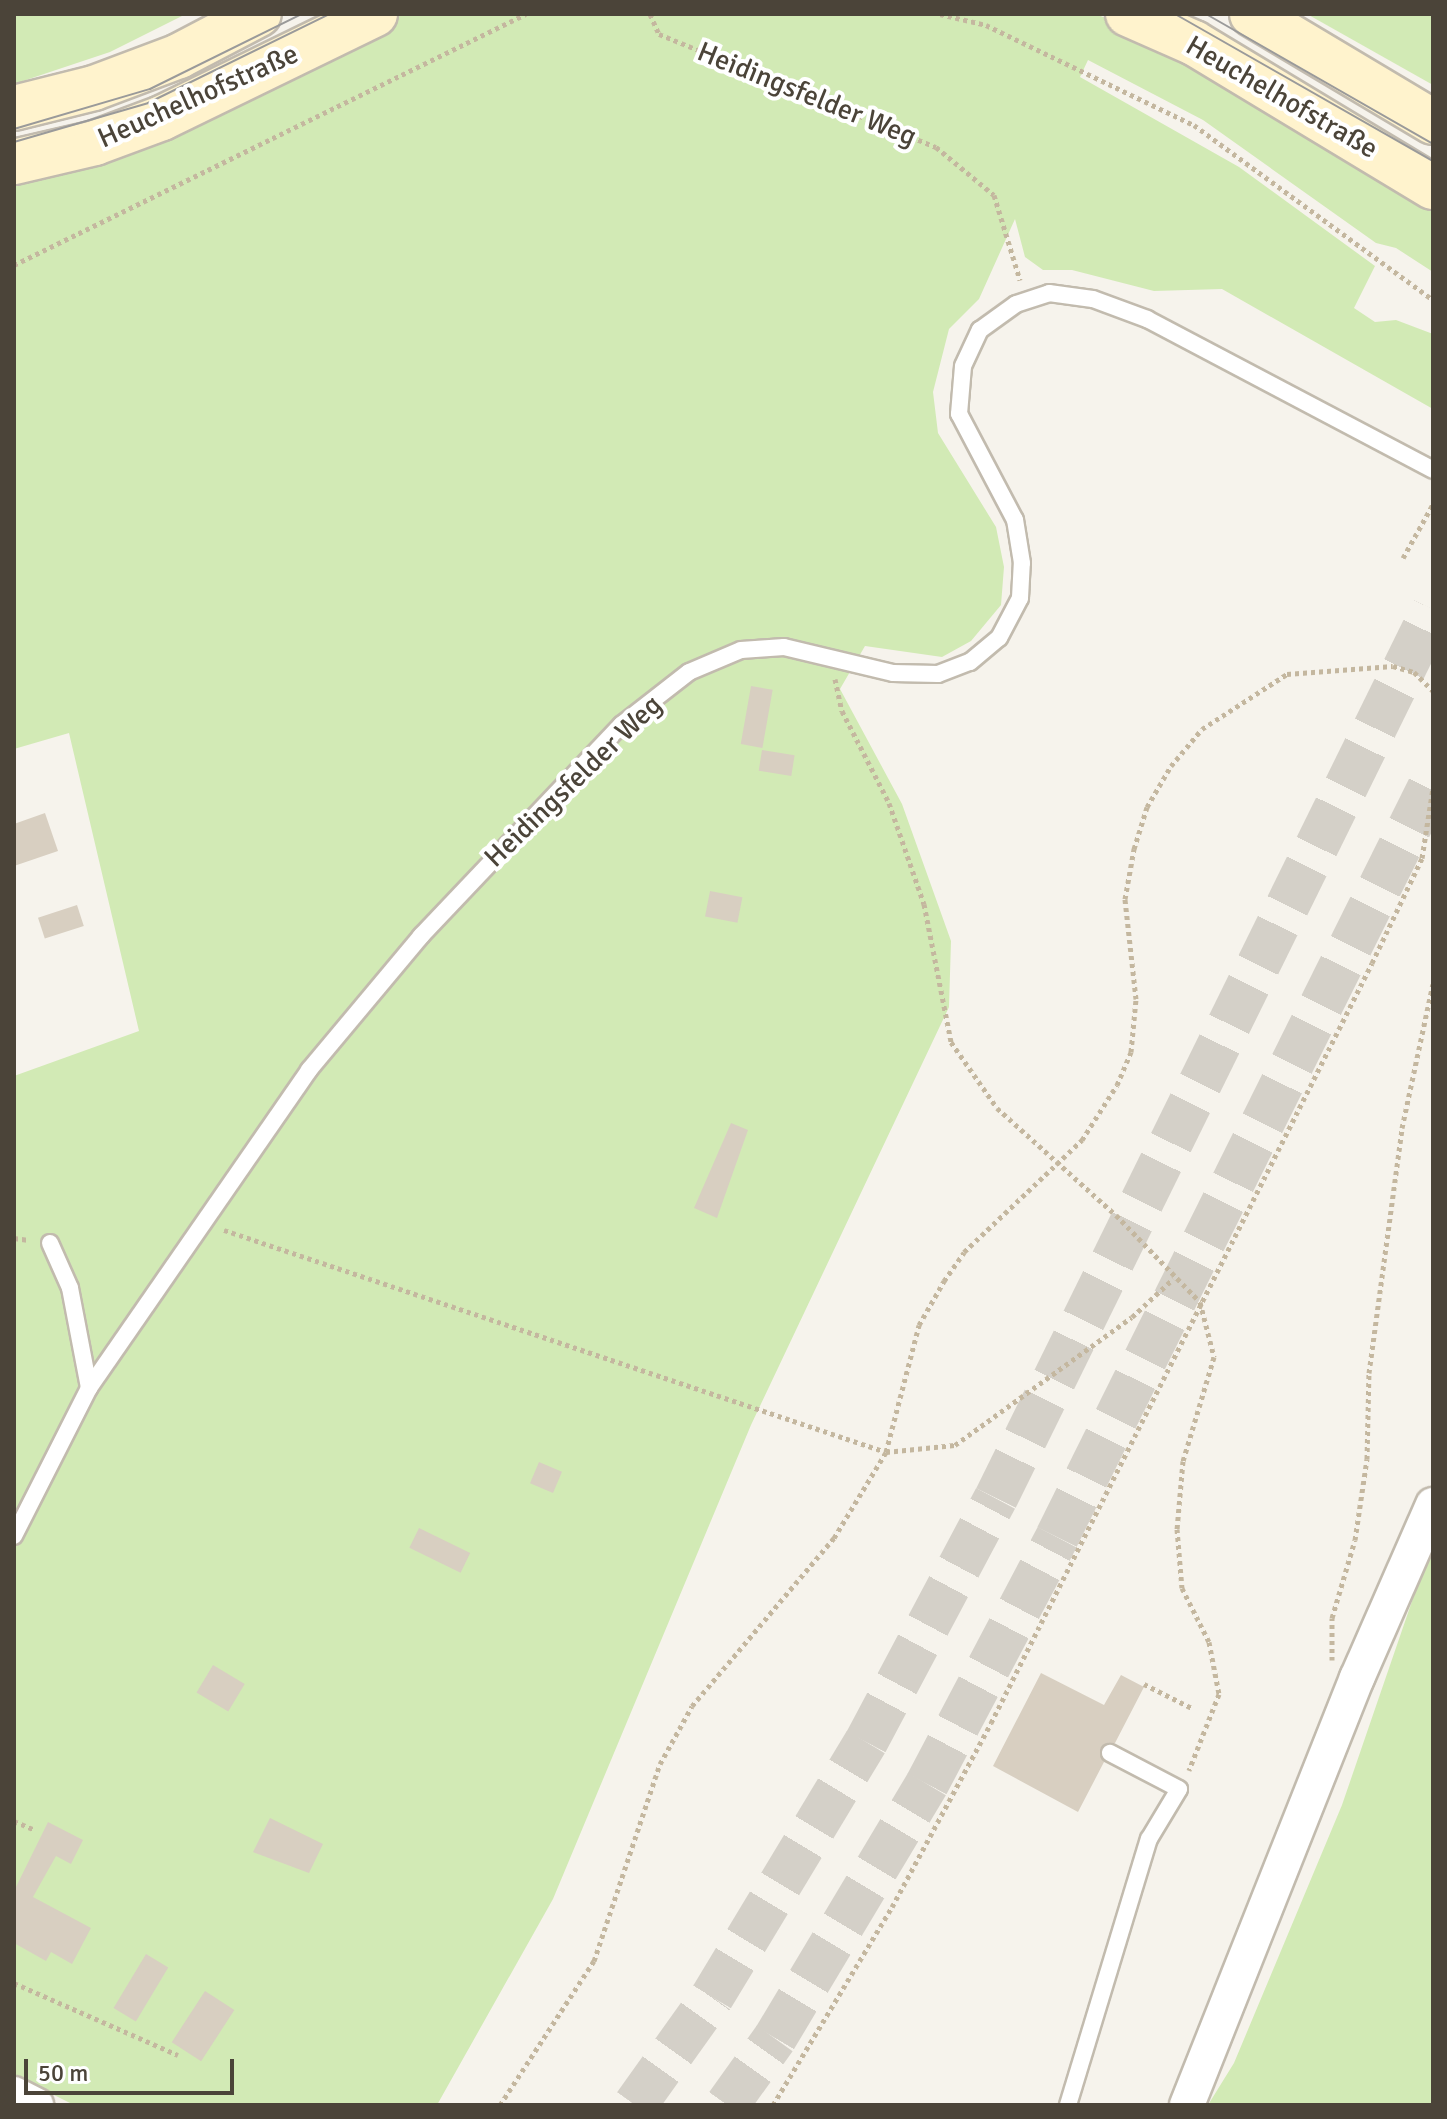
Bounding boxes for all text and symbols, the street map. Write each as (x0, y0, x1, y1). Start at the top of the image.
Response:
street label: Heuchelhofstraße (1180, 29, 1384, 165)
street label: Heidingsfelder Weg (693, 35, 921, 153)
street label: Heuchelhofstraße (93, 37, 303, 155)
street label: Heidingsfelder Weg (477, 688, 669, 874)
scale bar (28, 2043, 238, 2093)
text: 50 m (38, 2058, 88, 2088)

